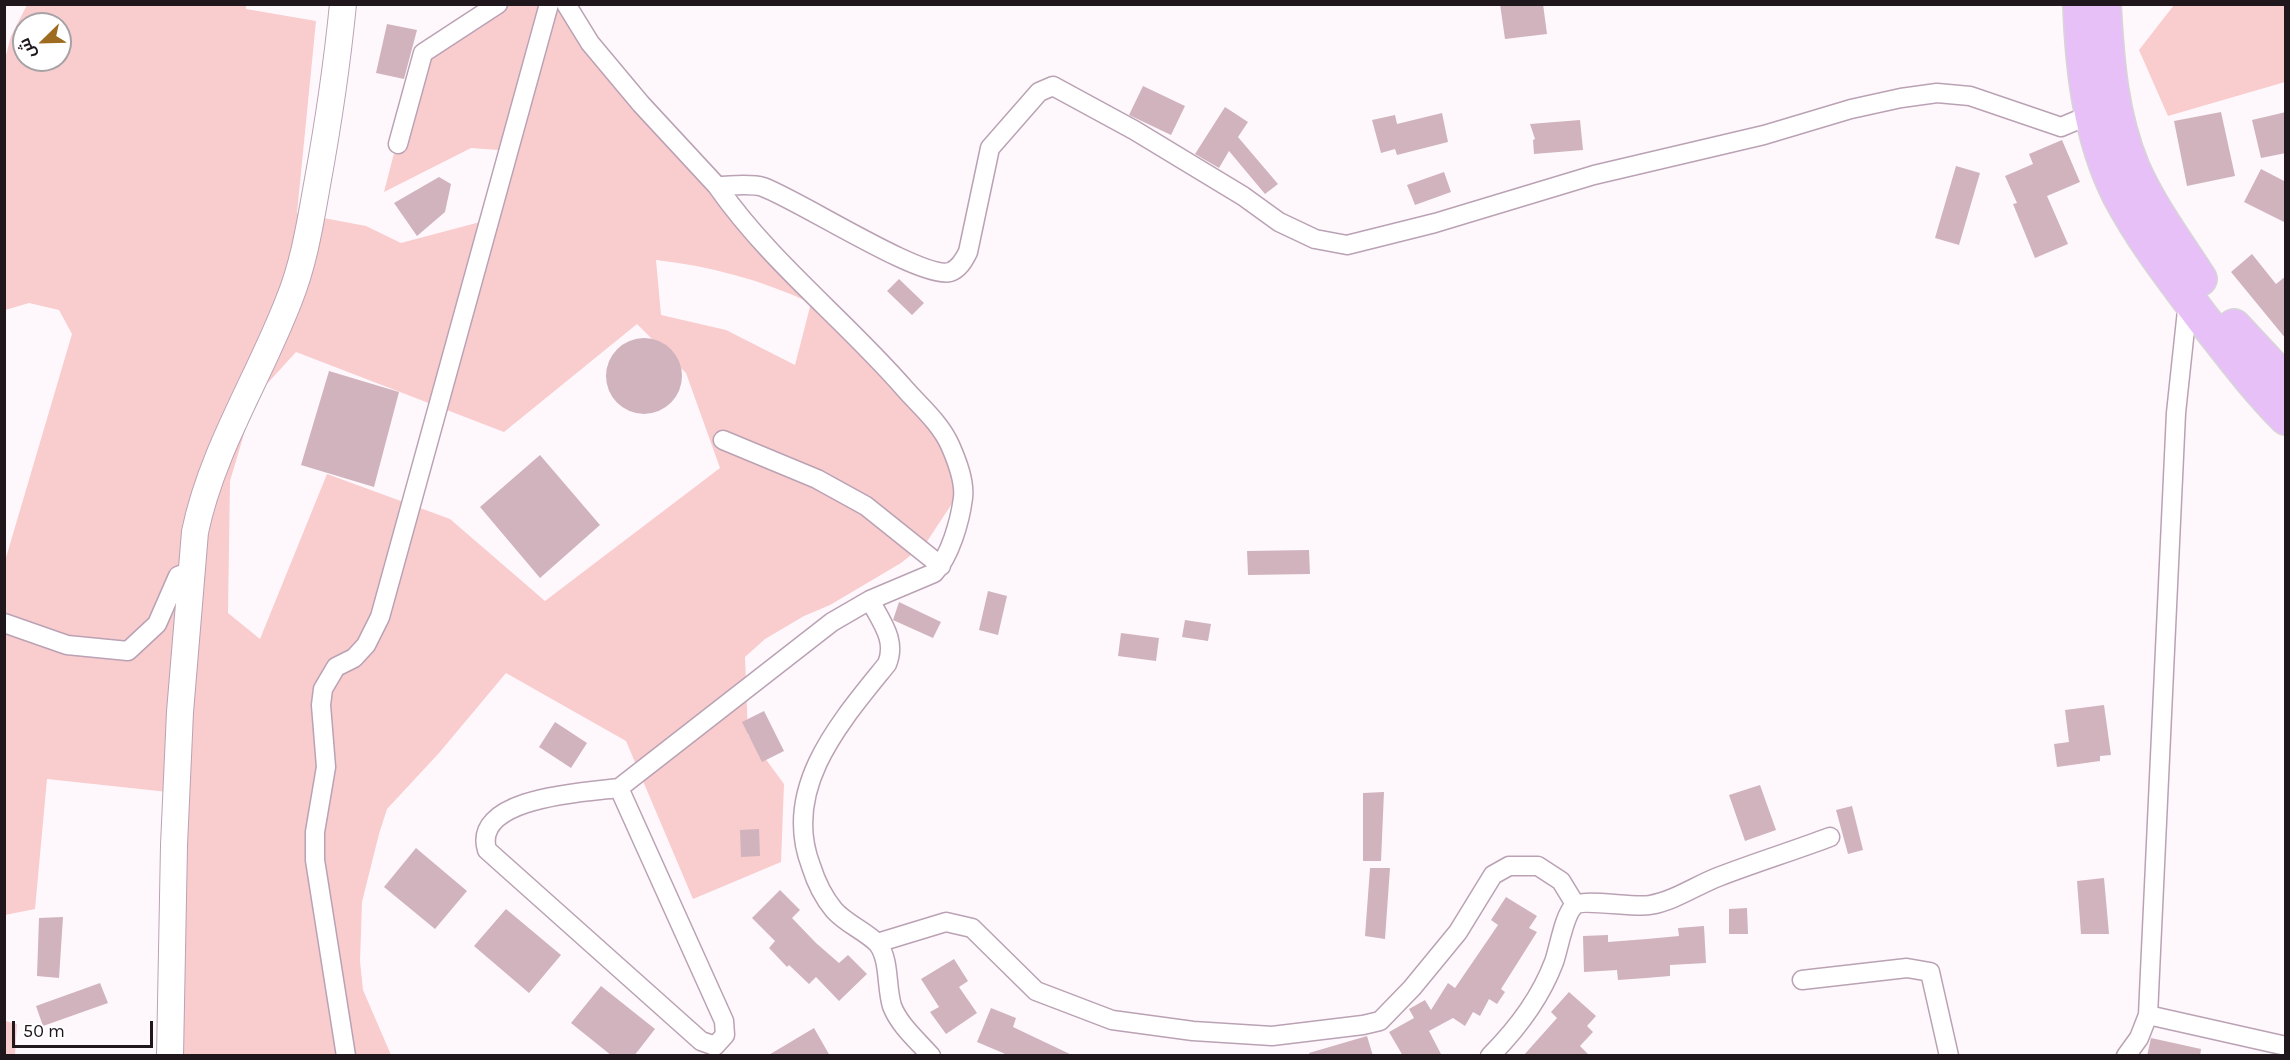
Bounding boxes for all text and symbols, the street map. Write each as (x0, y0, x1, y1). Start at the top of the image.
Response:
north arrow (12, 12, 72, 72)
text: ش (14, 35, 40, 62)
scale bar (15, 1009, 156, 1047)
text: 50 m (23, 1020, 65, 1042)

